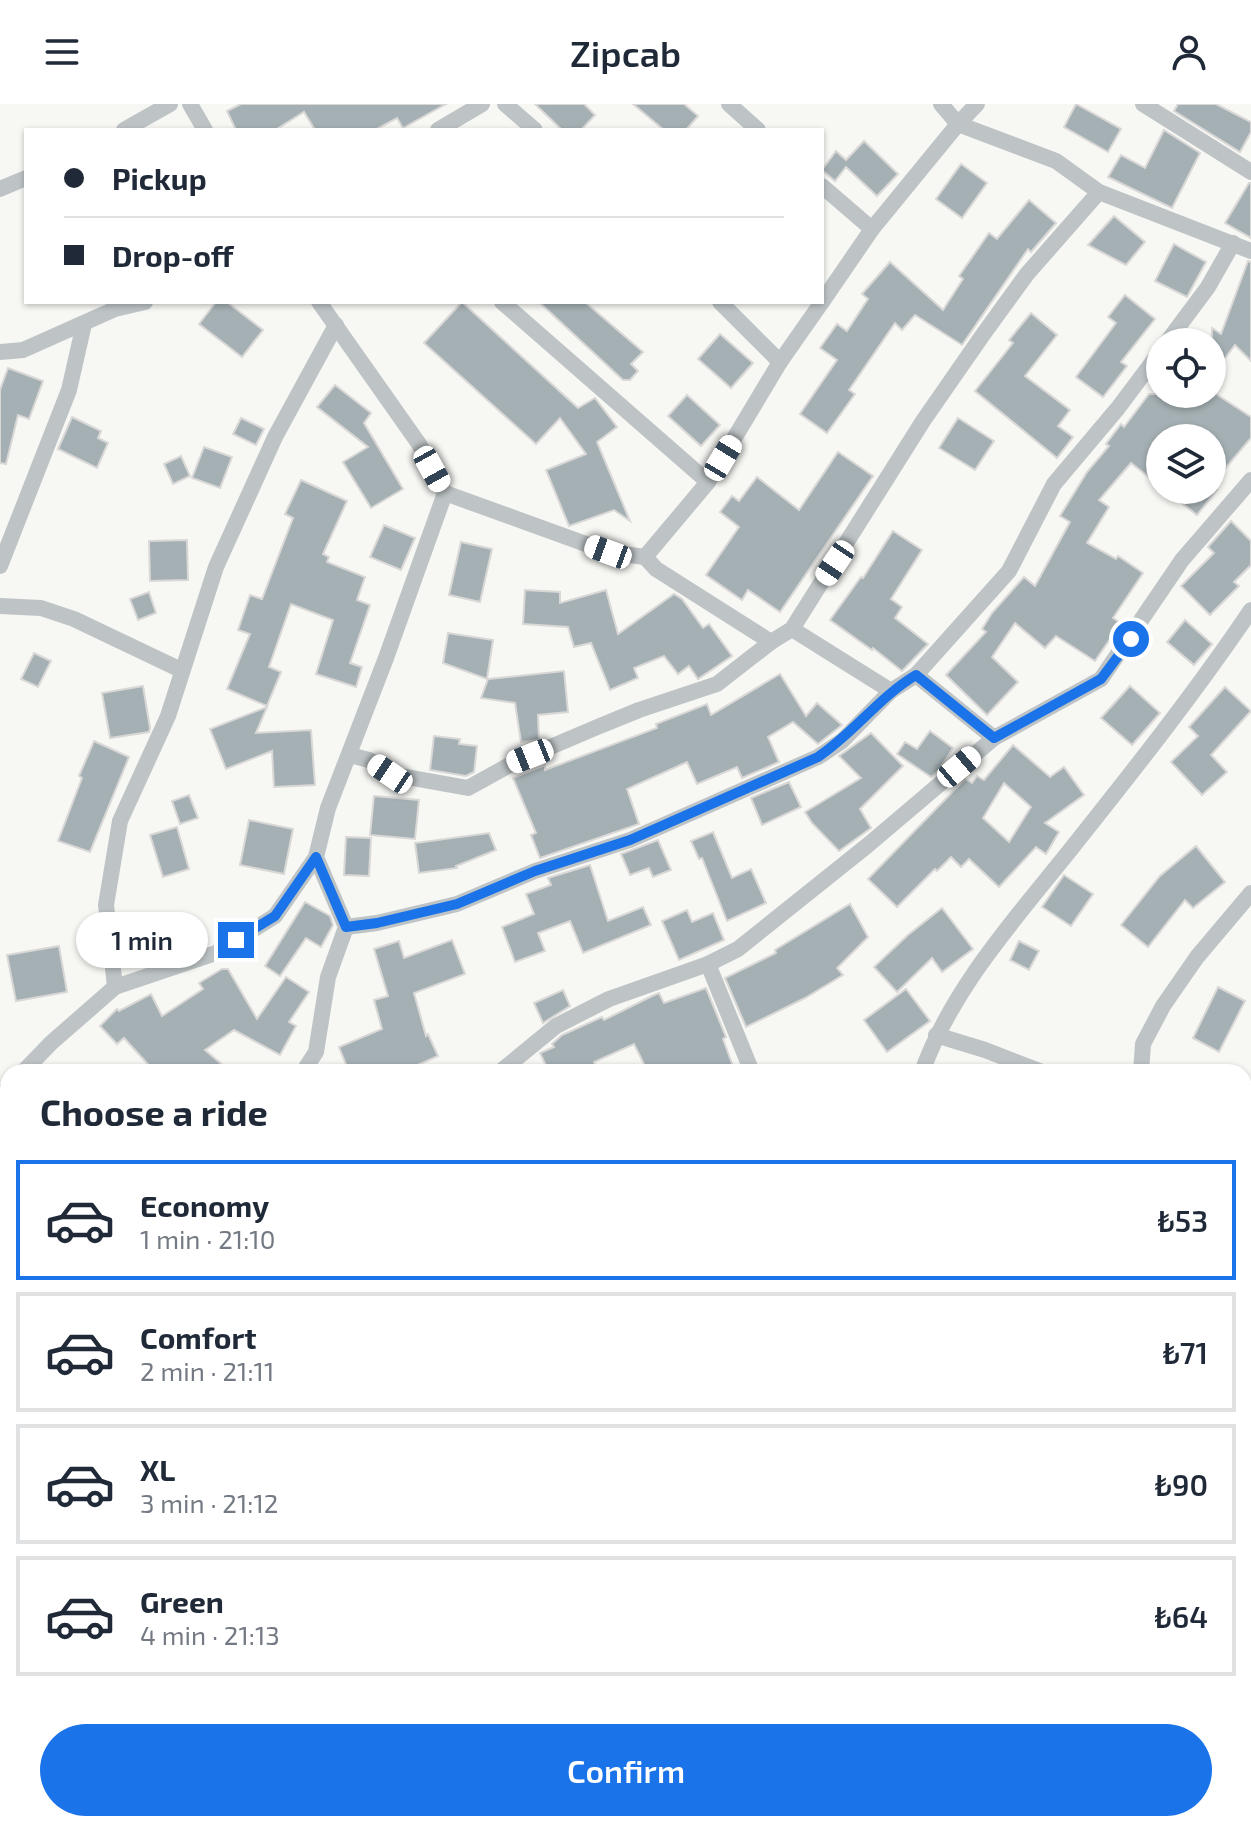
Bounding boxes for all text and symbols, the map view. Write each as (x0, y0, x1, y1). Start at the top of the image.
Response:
icon: menu (40, 30, 84, 74)
icon: person (1167, 30, 1211, 74)
text: Zipcab (570, 31, 681, 74)
text: Pickup (112, 160, 207, 196)
text: Drop-off (112, 237, 234, 273)
map controls (1146, 328, 1226, 504)
button: locate (1146, 328, 1226, 408)
button: layers (1146, 424, 1226, 504)
car (700, 431, 746, 485)
car (410, 442, 454, 496)
car (581, 533, 635, 571)
car (812, 536, 858, 590)
route start (1113, 621, 1149, 657)
car (503, 736, 557, 776)
car (933, 742, 985, 792)
car (363, 751, 417, 797)
callout: 1 min (76, 912, 208, 968)
route end (218, 922, 254, 958)
text: 1 min (111, 924, 173, 955)
text: Choose a ride (40, 1090, 268, 1133)
icon: car (44, 1184, 116, 1256)
text: Economy (140, 1187, 269, 1223)
text: ₺53 (1158, 1202, 1208, 1238)
text: 1 min · 21:10 (140, 1223, 275, 1254)
icon: car (44, 1316, 116, 1388)
text: Comfort (140, 1319, 257, 1355)
text: ₺71 (1163, 1334, 1208, 1370)
text: 2 min · 21:11 (140, 1355, 274, 1386)
icon: car (44, 1448, 116, 1520)
text: XL (140, 1451, 175, 1487)
text: ₺90 (1155, 1466, 1208, 1502)
text: 3 min · 21:12 (140, 1487, 278, 1518)
icon: car (44, 1580, 116, 1652)
text: Green (140, 1583, 224, 1619)
text: ₺64 (1155, 1598, 1208, 1634)
text: 4 min · 21:13 (140, 1619, 280, 1650)
button: Confirm (40, 1724, 1212, 1816)

